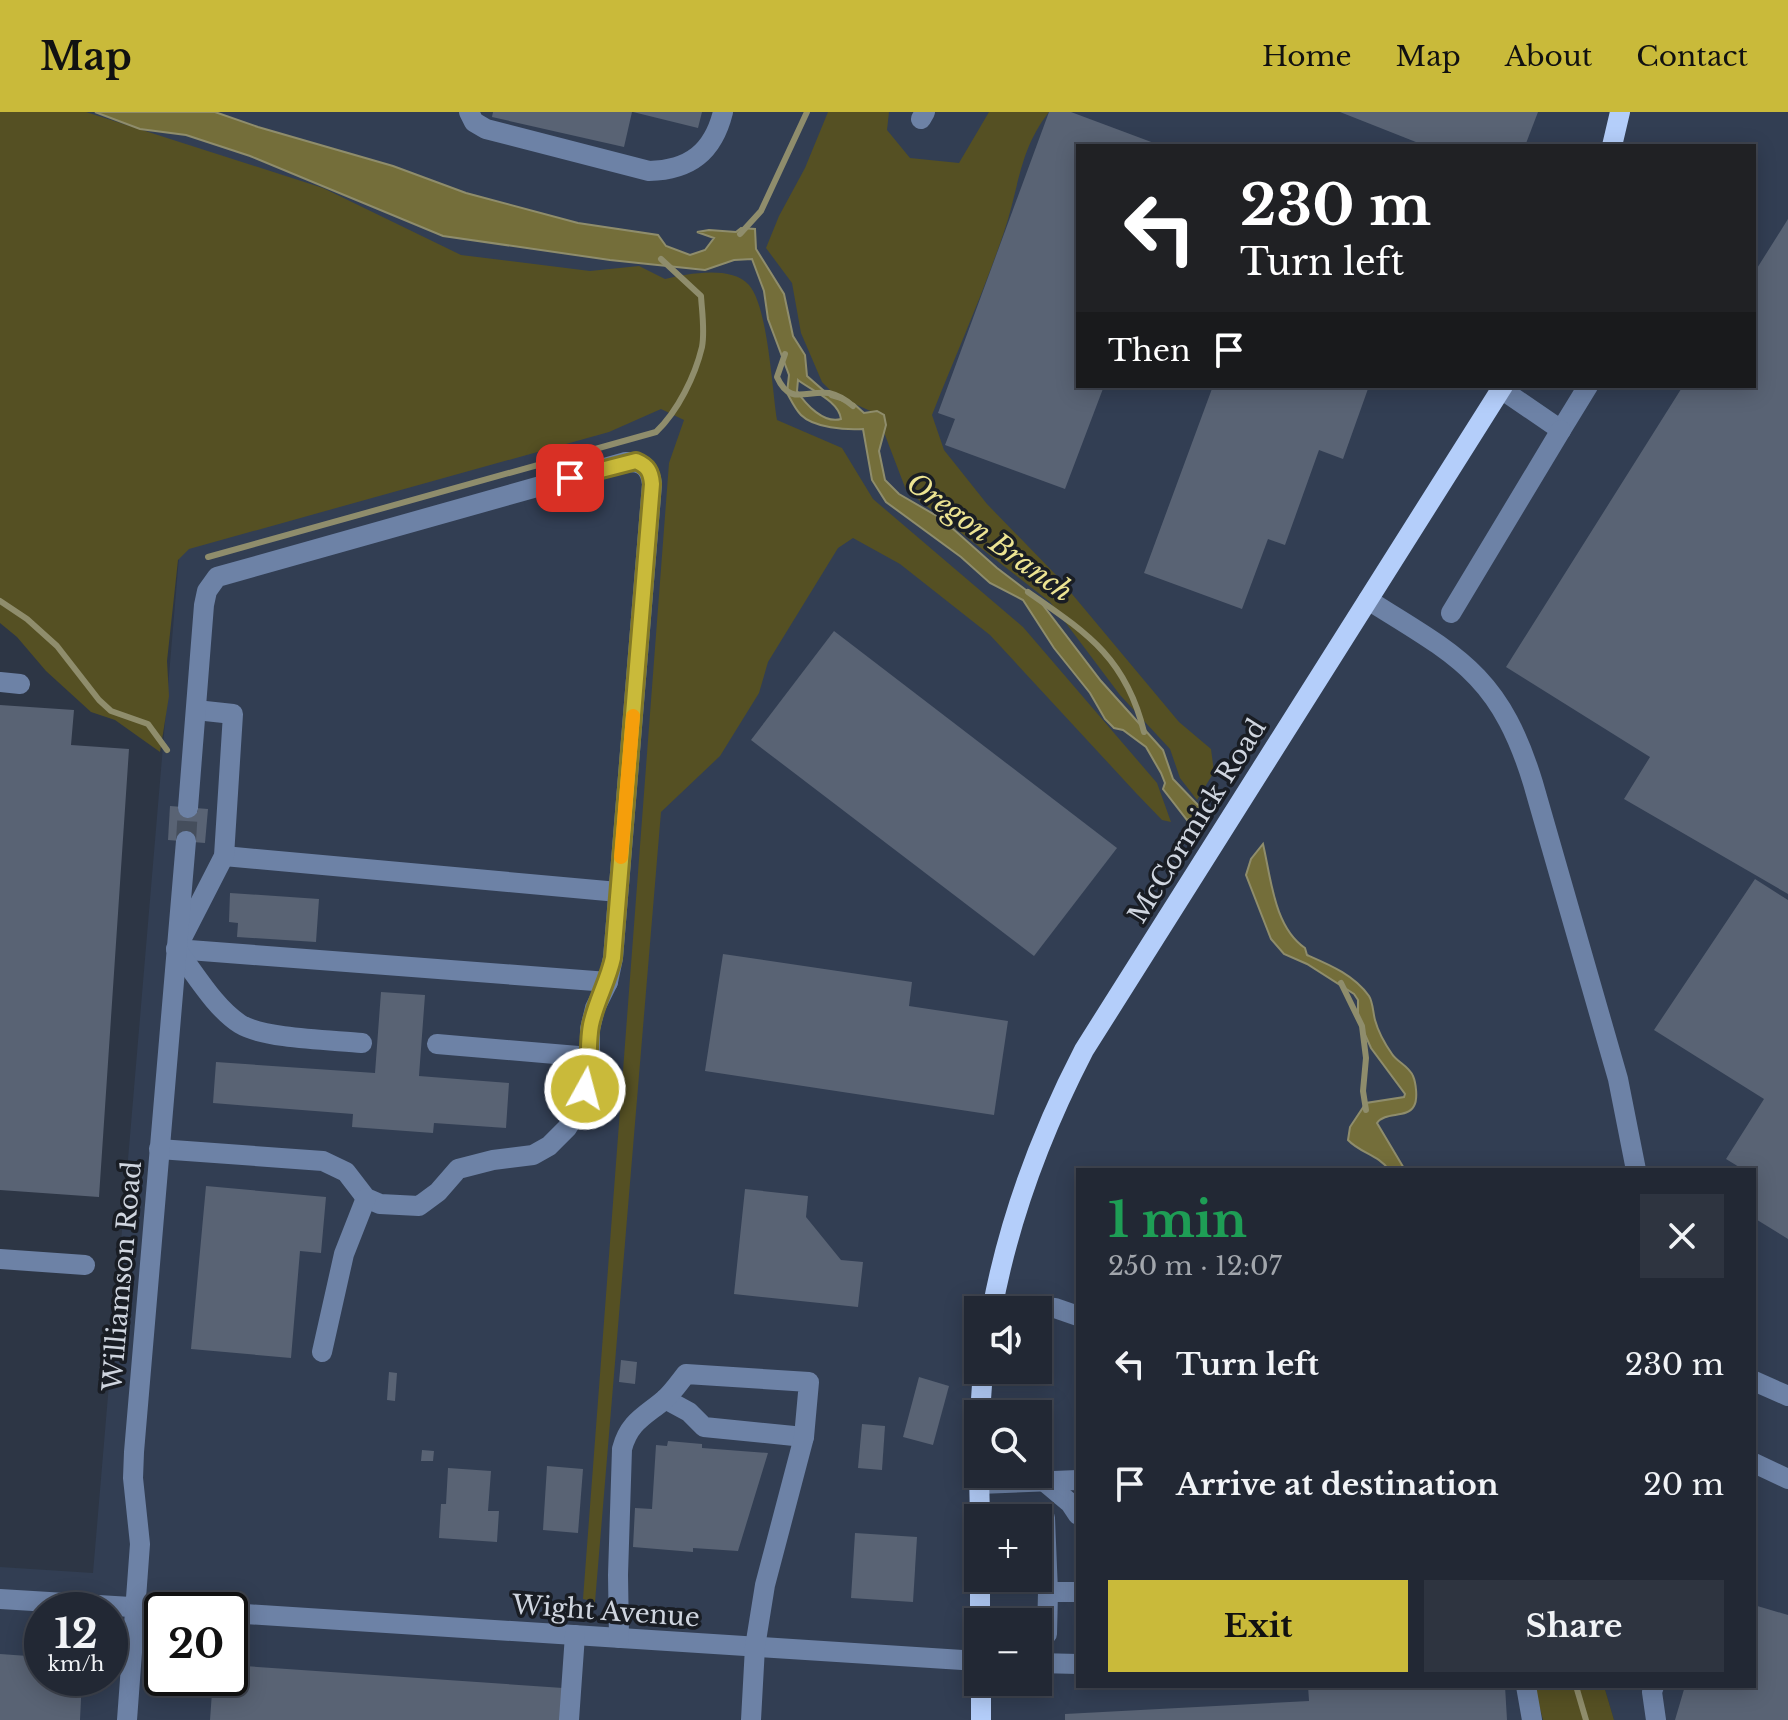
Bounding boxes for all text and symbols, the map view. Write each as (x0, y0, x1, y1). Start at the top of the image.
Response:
text: Map (40, 33, 132, 80)
text: Home (1262, 39, 1352, 74)
text: Map (1396, 39, 1461, 74)
text: About (1505, 39, 1592, 74)
text: Contact (1636, 39, 1748, 74)
text: 230 m (1240, 171, 1431, 240)
icon: left (1108, 176, 1212, 280)
text: Turn left (1240, 240, 1404, 285)
icon: arrive (1207, 328, 1251, 372)
text: Then (1108, 332, 1191, 369)
pin (536, 444, 604, 512)
icon: arrive (548, 456, 592, 500)
water label: Oregon Branch (900, 465, 1080, 609)
street label: McCormick Road (1121, 713, 1273, 929)
position arrow (543, 1047, 627, 1131)
street label: Williamson Road (96, 1160, 148, 1393)
text: 1 min (1108, 1190, 1247, 1250)
button: close (1640, 1194, 1724, 1278)
text: 250 m · 12:07 (1108, 1250, 1282, 1282)
map controls (964, 1296, 1052, 1696)
button: sound (964, 1296, 1052, 1384)
icon: left (1108, 1342, 1152, 1386)
text: Turn left (1176, 1346, 1319, 1383)
text: 230 m (1625, 1346, 1724, 1383)
button: search (964, 1400, 1052, 1488)
icon: arrive (1108, 1462, 1152, 1506)
text: Arrive at destination (1176, 1466, 1499, 1503)
text: 20 m (1643, 1466, 1724, 1503)
button: + (964, 1504, 1052, 1592)
button: Exit (1108, 1580, 1408, 1672)
button: Share (1424, 1580, 1724, 1672)
street label: Wight Avenue (510, 1588, 701, 1634)
speed limit sign: 20 (144, 1592, 248, 1696)
button: − (964, 1608, 1052, 1696)
text: 12 (54, 1609, 98, 1659)
text: km/h (48, 1652, 104, 1676)

